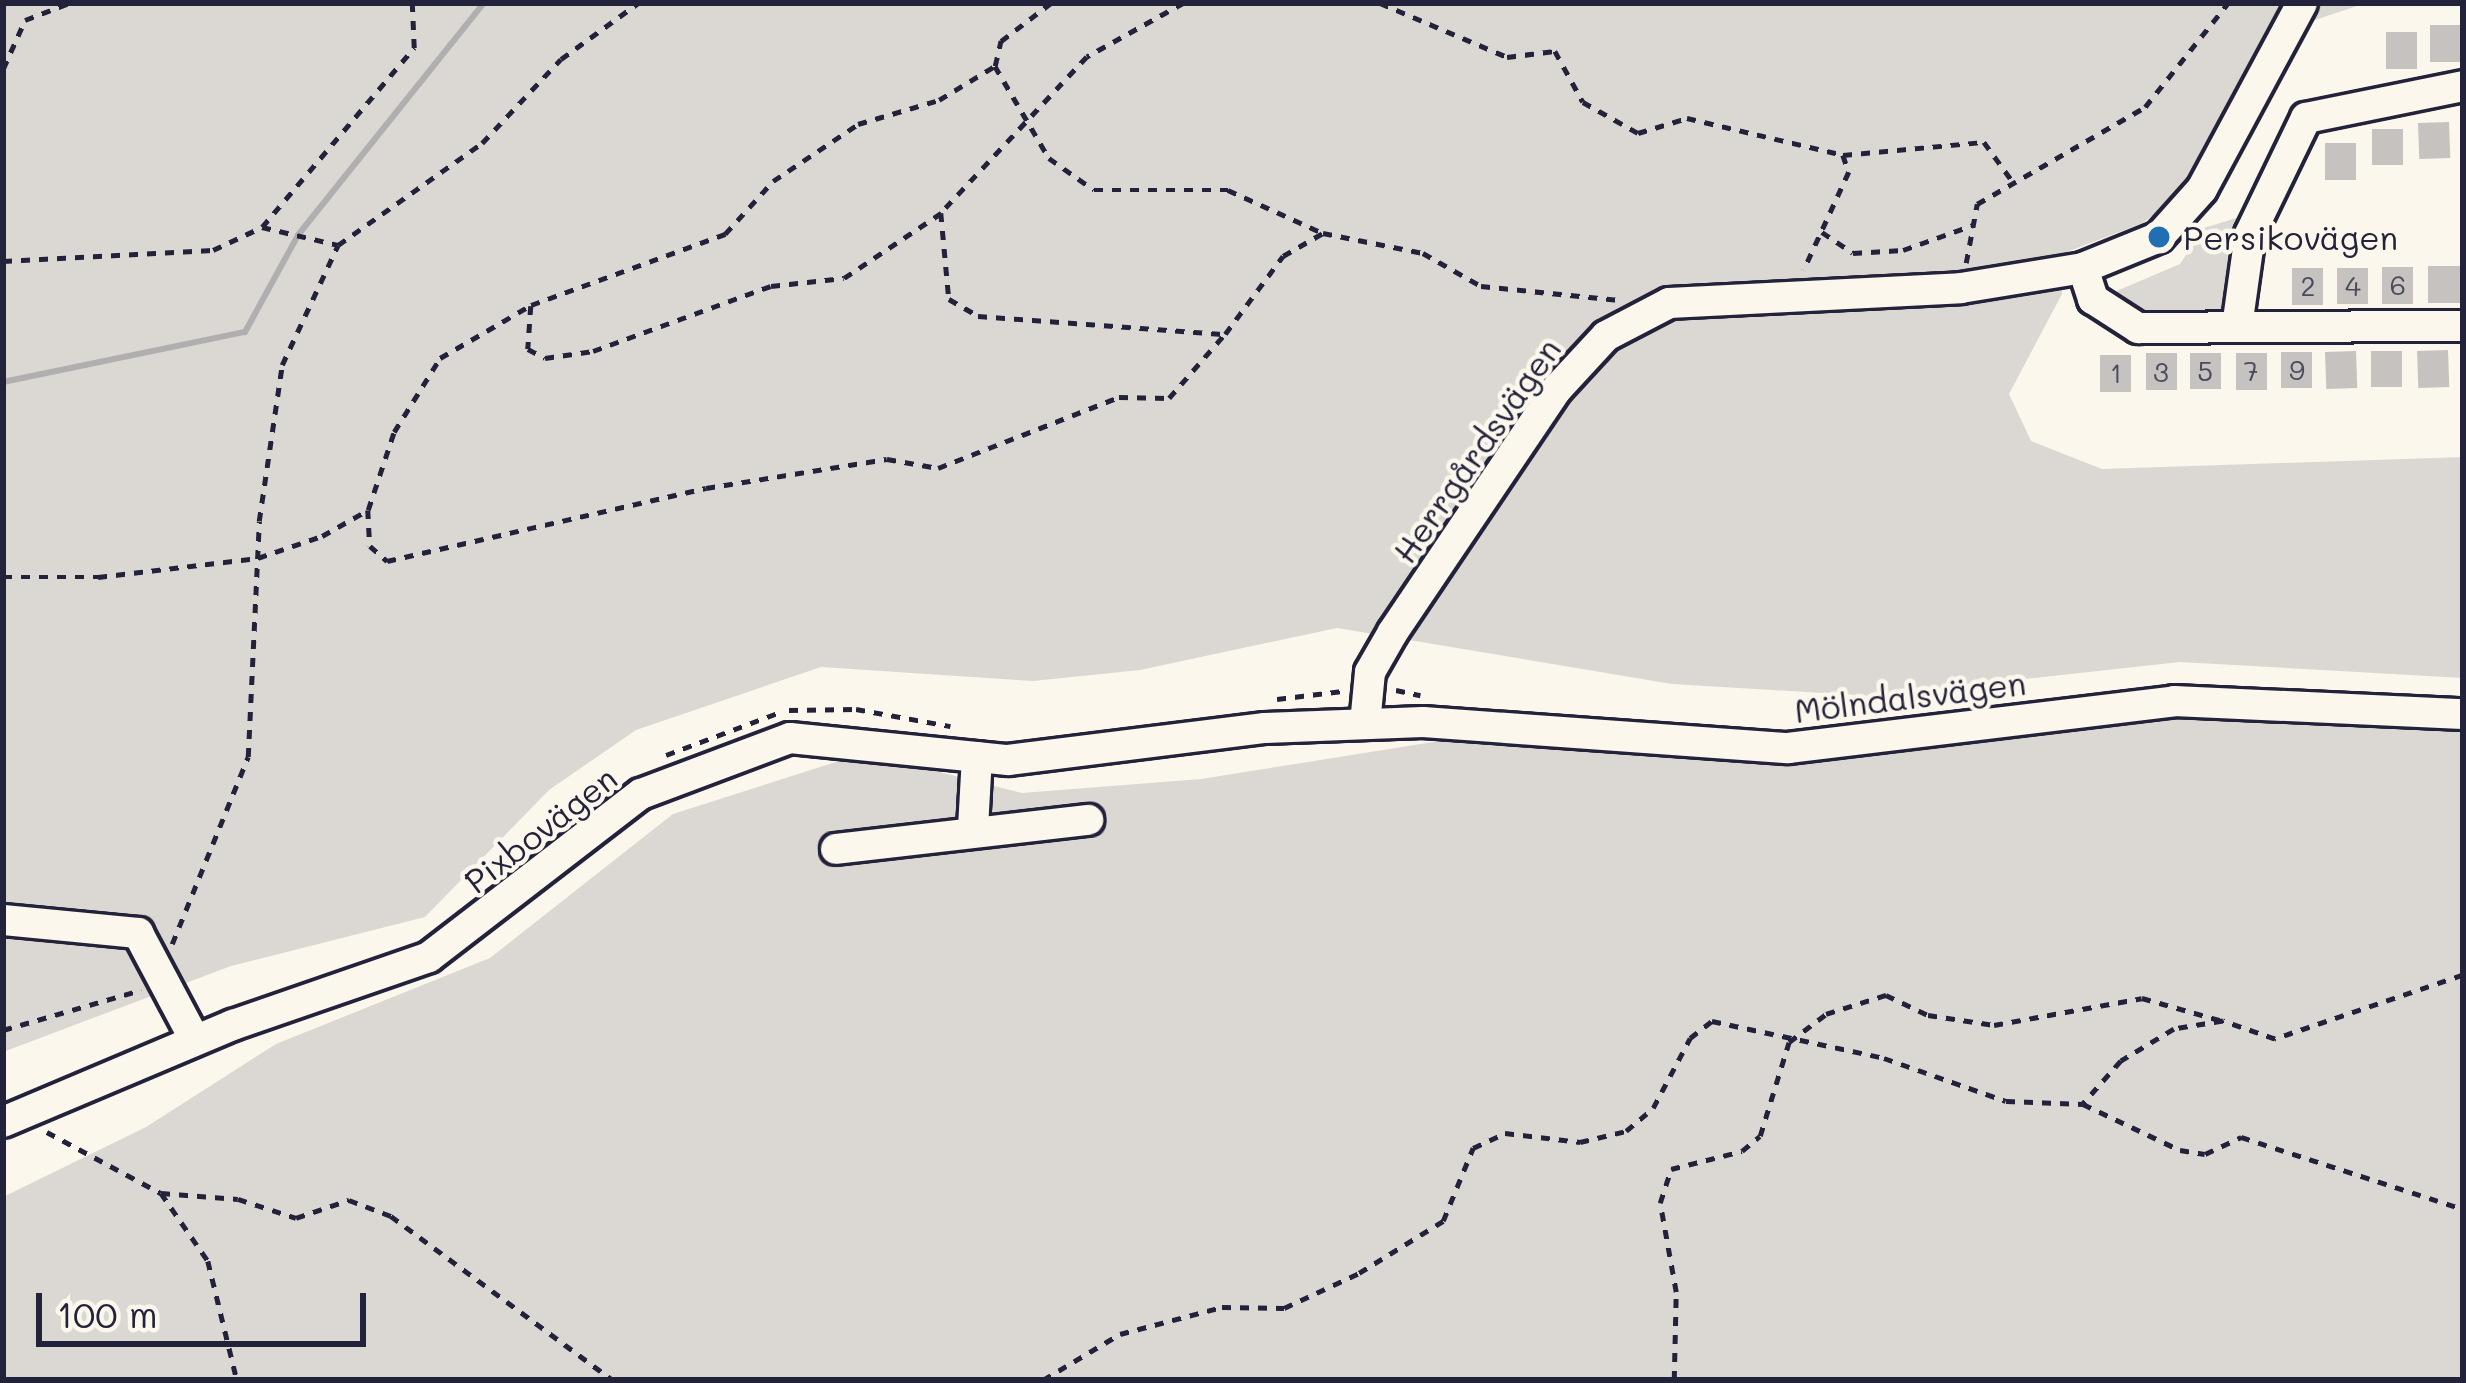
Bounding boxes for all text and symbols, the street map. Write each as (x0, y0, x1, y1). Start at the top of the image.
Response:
place label: Persikovägen (2183, 217, 2398, 257)
marker: Persikovägen (2146, 224, 2172, 250)
house number: 6 (2390, 269, 2406, 301)
house number: 2 (2300, 270, 2316, 302)
house number: 4 (2345, 270, 2361, 302)
street label: Herrgårdsvägen (1384, 330, 1568, 570)
house number: 9 (2289, 354, 2305, 386)
house number: 5 (2197, 355, 2213, 387)
house number: 7 (2243, 355, 2259, 387)
house number: 3 (2153, 356, 2169, 388)
house number: 1 (2110, 357, 2122, 389)
street label: Mölndalsvägen (1792, 662, 2028, 730)
street label: Pixbovägen (456, 757, 624, 901)
scale bar (42, 1269, 372, 1343)
text: 100 m (57, 1290, 158, 1337)

